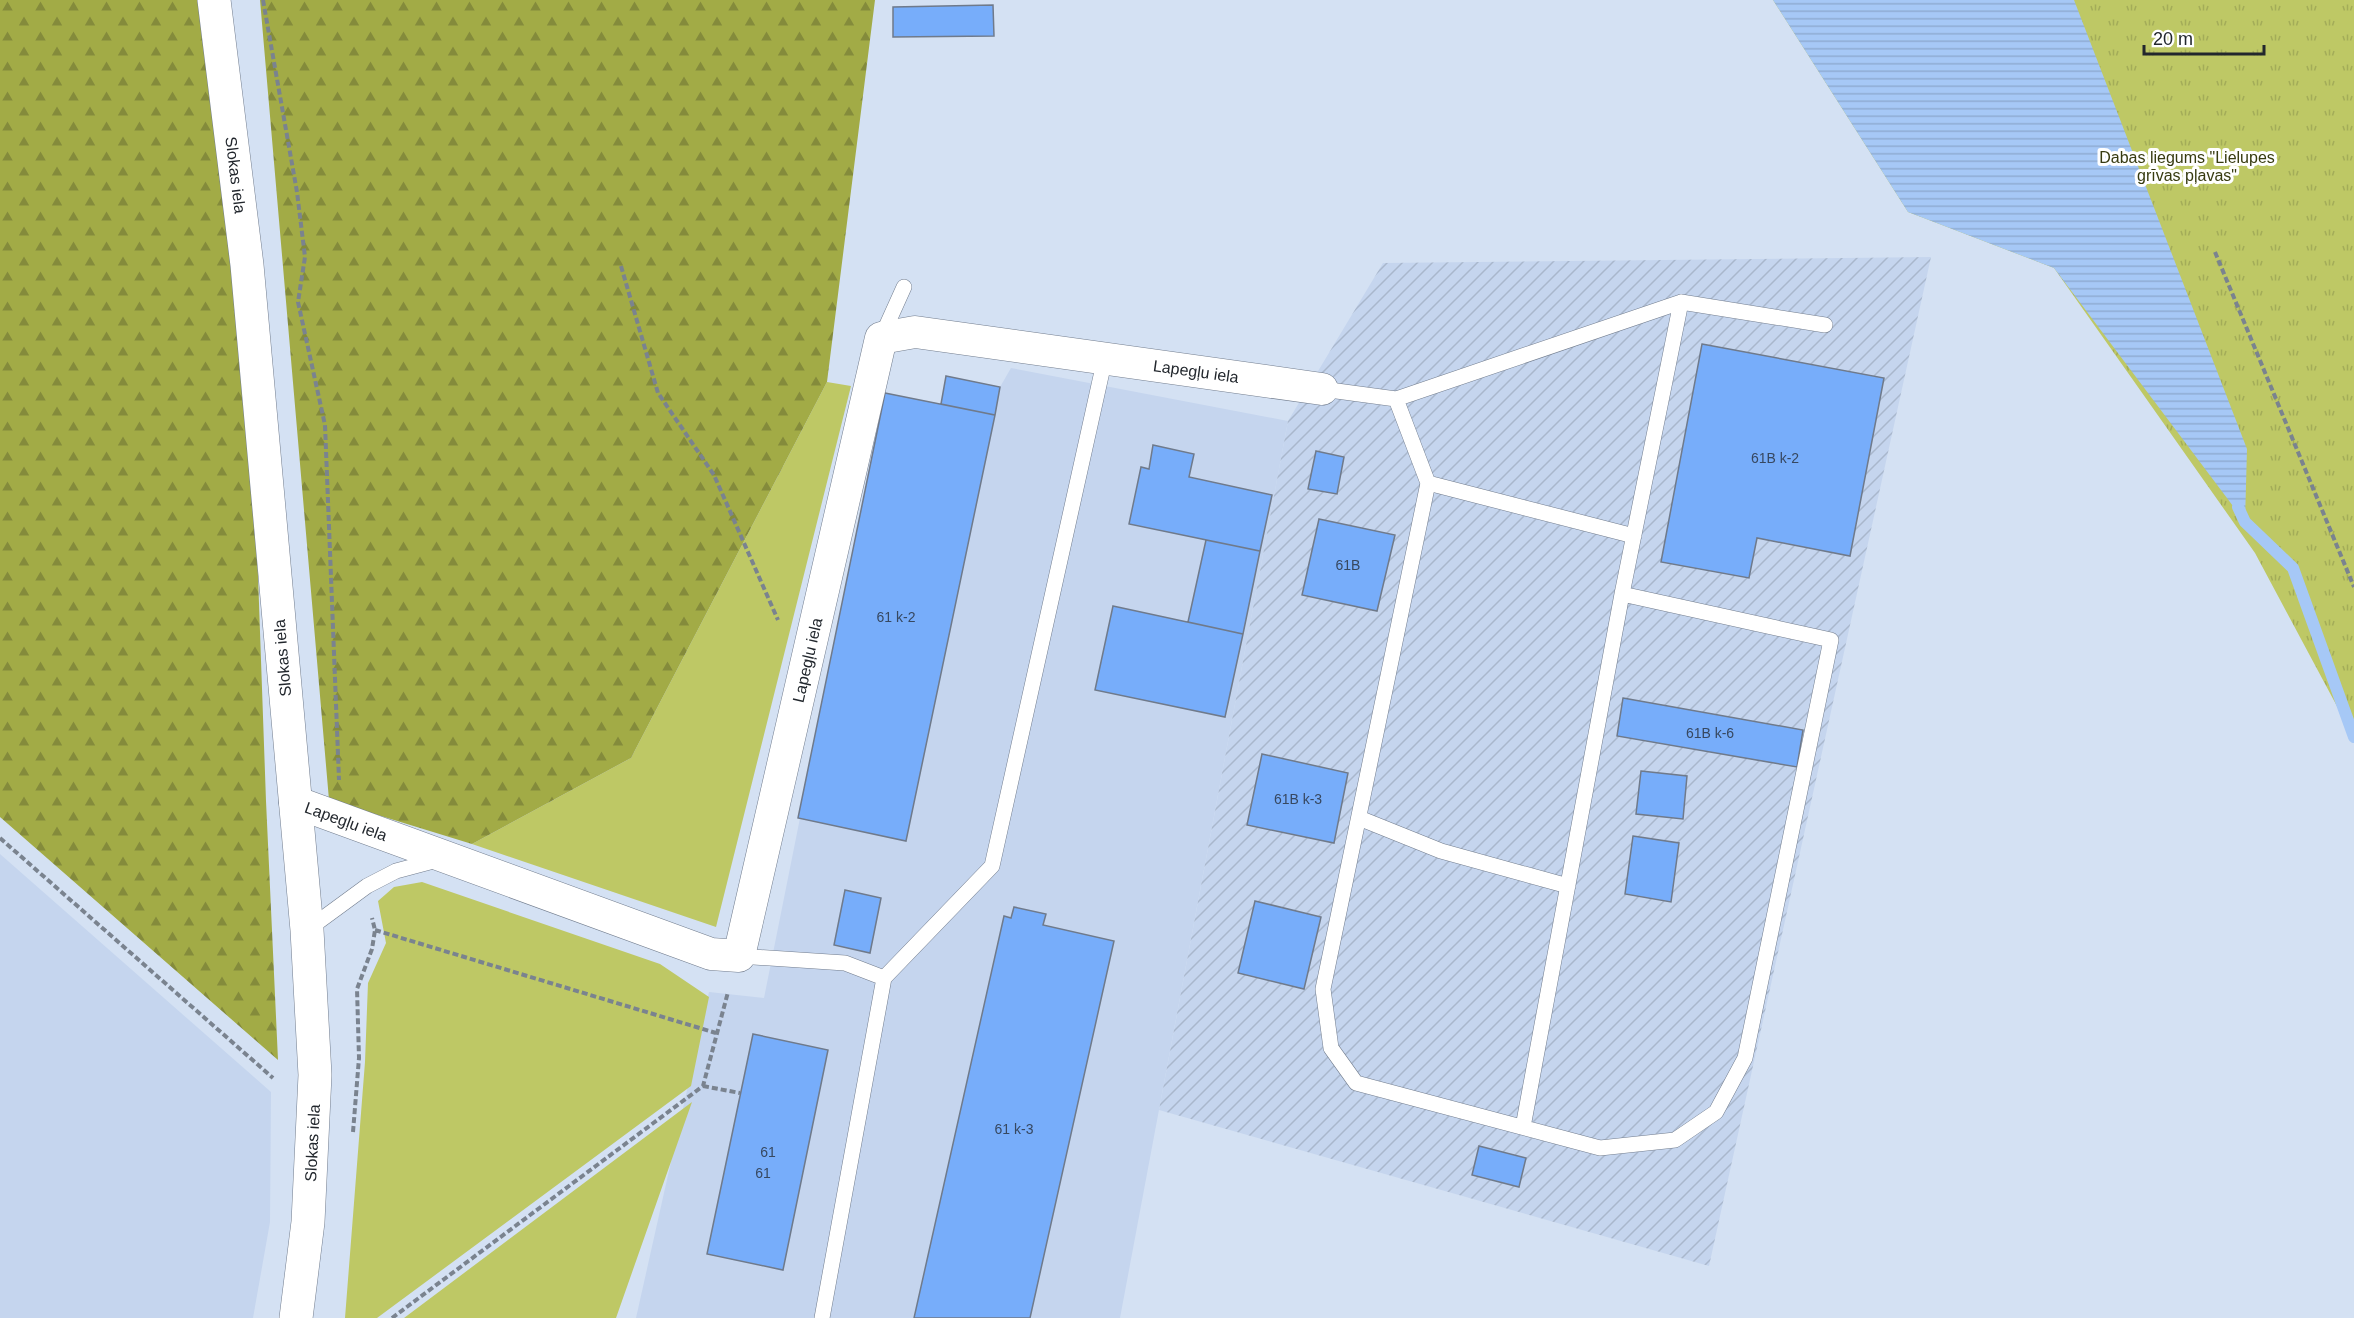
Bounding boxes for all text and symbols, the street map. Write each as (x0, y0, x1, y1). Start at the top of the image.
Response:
scale bar (2144, 18, 2264, 56)
text: 20 m (2153, 29, 2193, 49)
street label: Slokas iela (222, 136, 249, 215)
park label: Dabas liegums "Lielupes grīvas pļavas" (2099, 149, 2275, 184)
street label: Lapegļu iela (1152, 357, 1240, 386)
house number: 61B k-2 (1751, 450, 1799, 466)
house number: 61B (1336, 557, 1360, 573)
house number: 61 k-2 (877, 609, 916, 625)
street label: Lapegļu iela (789, 616, 825, 704)
street label: Slokas iela (271, 619, 294, 697)
house number: 61B k-6 (1686, 725, 1734, 741)
house number: 61B k-3 (1274, 791, 1322, 807)
street label: Lapegļu iela (302, 799, 389, 844)
street label: Slokas iela (302, 1104, 323, 1182)
house number: 61 k-3 (995, 1121, 1034, 1137)
house number: 61 (760, 1144, 776, 1160)
house number: 61 (755, 1165, 771, 1181)

